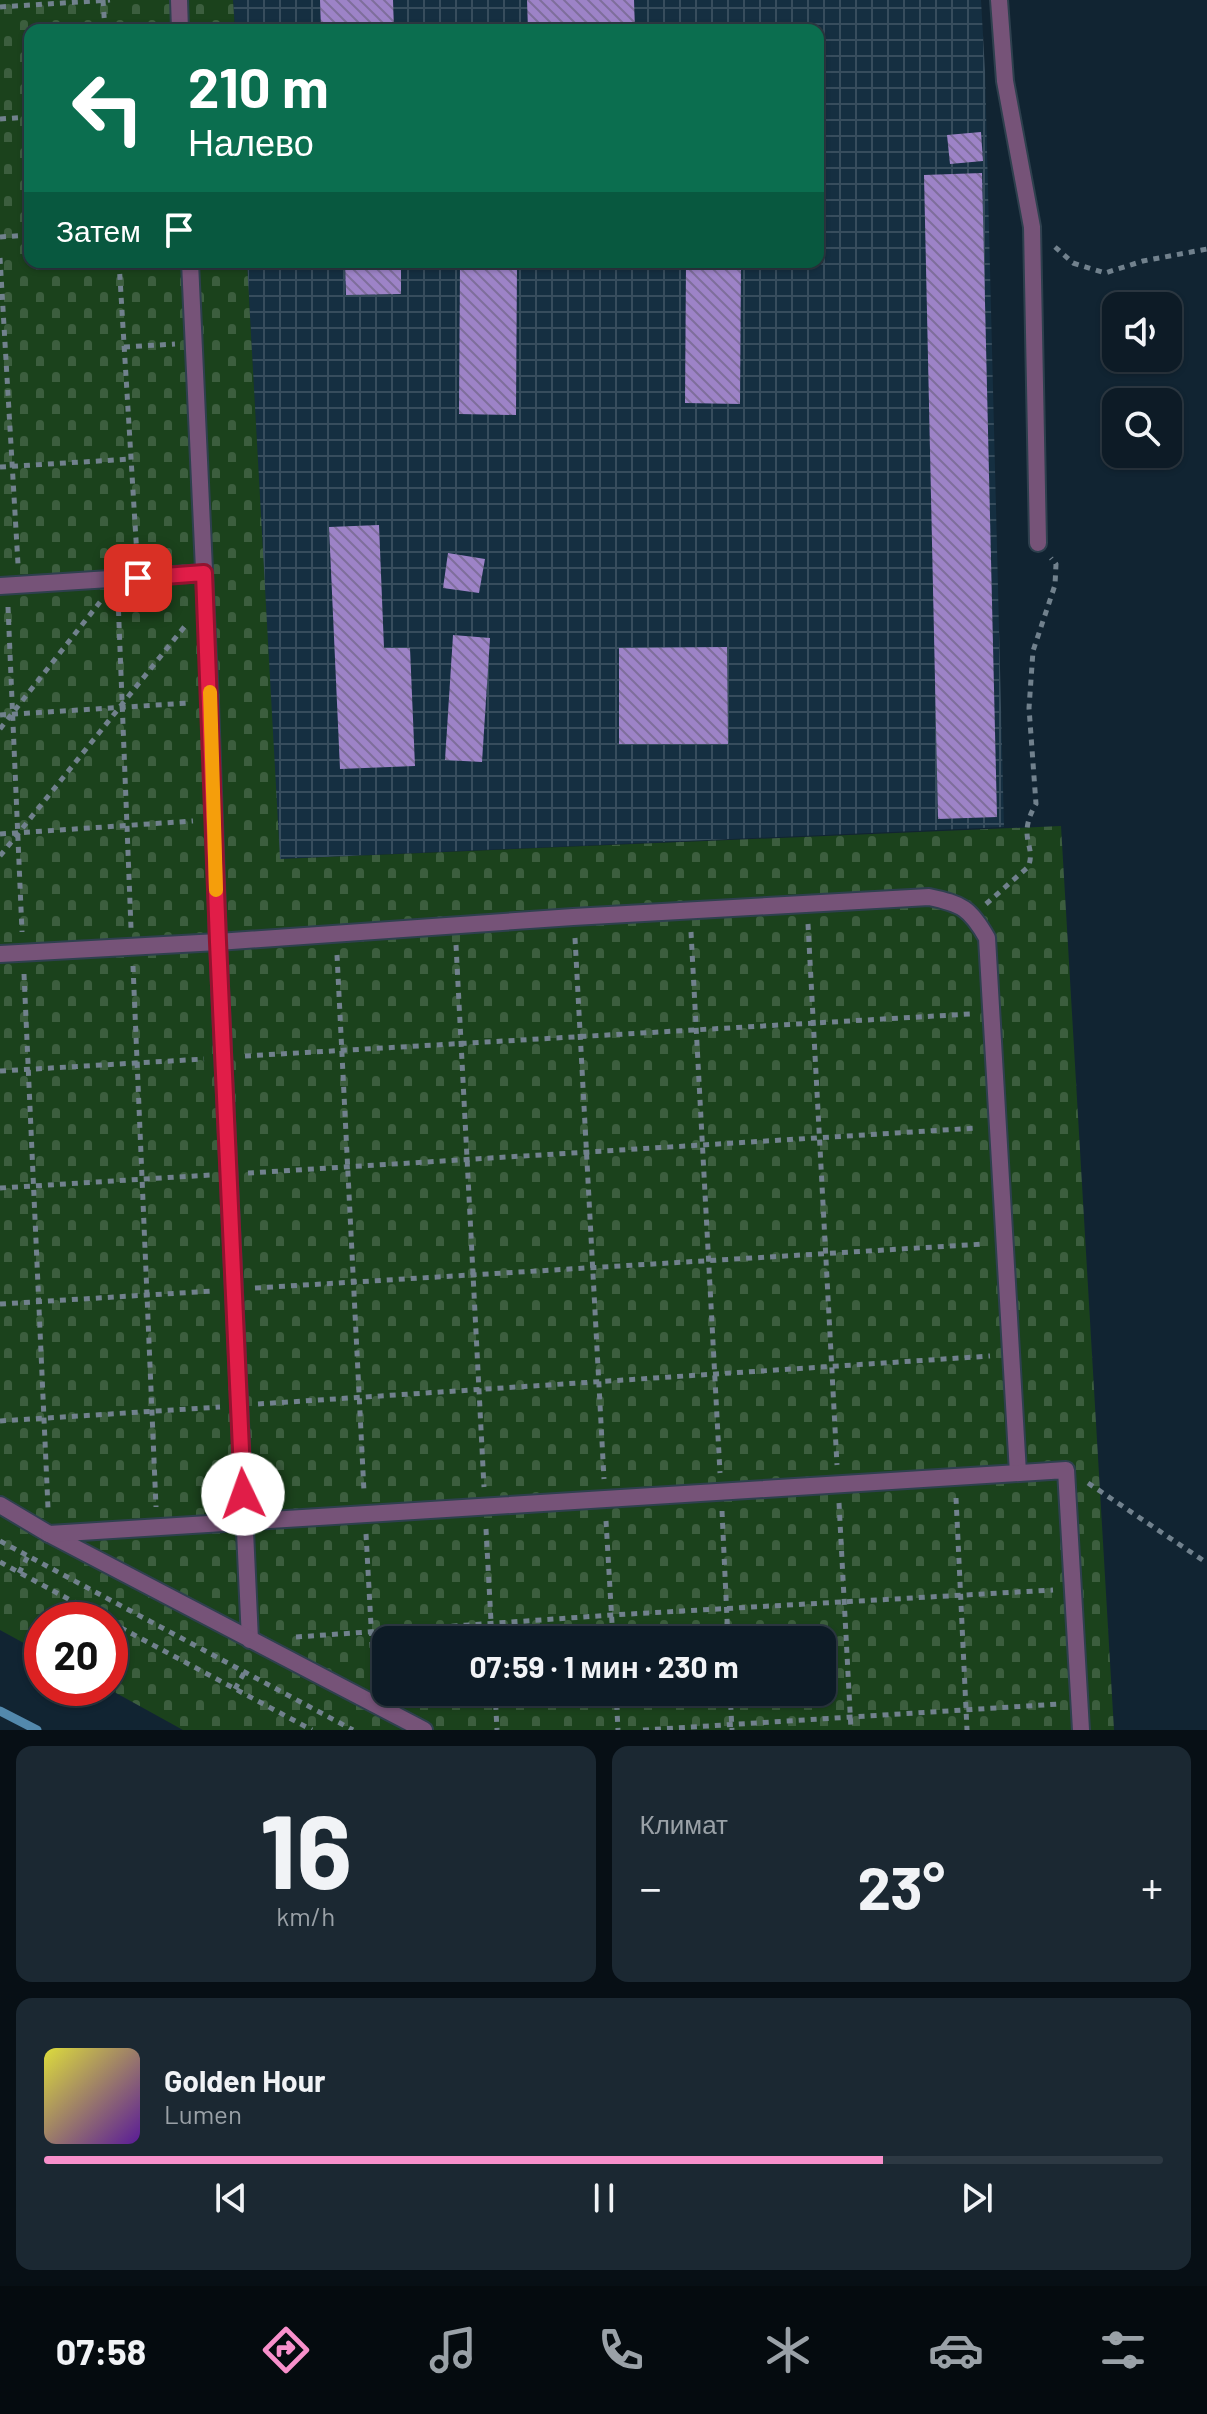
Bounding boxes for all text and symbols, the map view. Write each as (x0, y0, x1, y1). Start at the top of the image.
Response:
text: 210 m (188, 52, 329, 119)
icon: left (56, 56, 160, 160)
text: Налево (188, 120, 314, 163)
icon: arrive (157, 208, 201, 252)
text: Затем (56, 212, 141, 248)
map controls (1102, 292, 1182, 468)
button: sound (1102, 292, 1182, 372)
button: search (1102, 388, 1182, 468)
pin (104, 544, 172, 612)
icon: arrive (116, 556, 160, 600)
position arrow (201, 1452, 285, 1536)
speed limit sign: 20 (24, 1602, 128, 1706)
text: 07:59 · 1 мин · 230 m (469, 1648, 739, 1684)
text: 16 (259, 1785, 352, 1910)
text: Климат (640, 1808, 728, 1839)
text: 23° (857, 1850, 945, 1922)
text: − (640, 1860, 662, 1913)
text: + (1141, 1860, 1163, 1913)
text: km/h (276, 1900, 335, 1931)
text: Golden Hour (164, 2062, 326, 2098)
text: Lumen (164, 2098, 242, 2129)
icon: previous (209, 2176, 253, 2220)
icon: pause (582, 2176, 626, 2220)
icon: next (955, 2176, 999, 2220)
icon: directions (258, 2322, 314, 2378)
icon: music (425, 2322, 481, 2378)
icon: phone (593, 2322, 649, 2378)
icon: climate (760, 2322, 816, 2378)
icon: car (928, 2322, 984, 2378)
icon: filters (1095, 2322, 1151, 2378)
text: 07:58 (56, 2329, 146, 2372)

